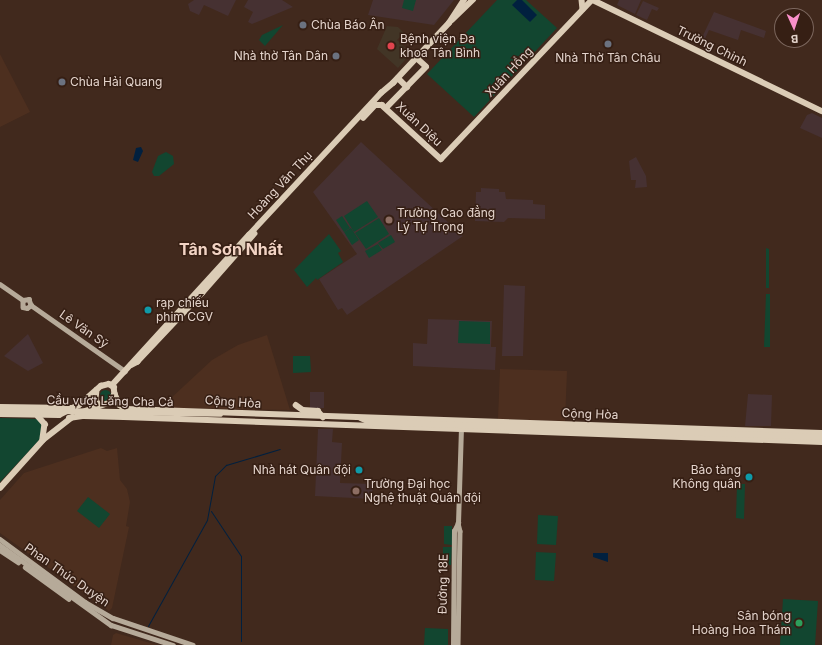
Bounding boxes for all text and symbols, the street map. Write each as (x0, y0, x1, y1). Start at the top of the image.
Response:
north arrow (774, 8, 814, 48)
place label: Chùa Báo Ân (311, 18, 385, 32)
marker: Chùa Báo Ân (298, 20, 308, 30)
street label: Trường Chinh (674, 23, 750, 69)
place label: Bệnh viện Đa khoa Tân Bình (400, 32, 480, 60)
text: B (791, 32, 799, 46)
marker: Nhà Thờ Tân Châu (603, 39, 613, 49)
marker: Bệnh viện Đa khoa Tân Bình (385, 40, 397, 52)
street label: Xuân Hồng (482, 44, 536, 100)
place label: Nhà thờ Tân Dân (234, 49, 328, 63)
marker: Nhà thờ Tân Dân (331, 51, 341, 61)
place label: Nhà Thờ Tân Châu (555, 51, 661, 65)
place label: Chùa Hải Quang (70, 75, 162, 89)
marker: Chùa Hải Quang (57, 77, 67, 87)
street label: Xuân Diệu (393, 99, 445, 149)
street label: Hoàng Văn Thụ (245, 148, 315, 222)
place label: Trường Cao đẳng Lý Tự Trọng (397, 206, 495, 234)
marker: Trường Cao đẳng Lý Tự Trọng (384, 215, 394, 225)
district label: Tân Sơn Nhất (179, 239, 283, 259)
place label: rạp chiếu phim CGV (156, 296, 213, 324)
marker: rạp chiếu phim CGV (143, 305, 153, 315)
street label: Lê Văn Sỹ (57, 307, 111, 351)
street label: Cầu vượt Lăng Cha Cả (46, 393, 174, 409)
street label: Cộng Hòa (204, 393, 262, 411)
street label: Cộng Hòa (561, 406, 619, 422)
place label: Nhà hát Quân đội (253, 463, 351, 477)
place label: Bảo tàng Không quân (673, 463, 741, 491)
marker: Nhà hát Quân đội (354, 465, 364, 475)
marker: Bảo tàng Không quân (744, 472, 754, 482)
place label: Trường Đại học Nghệ thuật Quân đội (364, 477, 481, 505)
marker: Trường Đại học Nghệ thuật Quân đội (351, 486, 361, 496)
street label: Phan Thúc Duyện (22, 540, 112, 610)
street label: Đường 18E (435, 554, 451, 614)
place label: Sân bóng Hoàng Hoa Thám (692, 609, 791, 637)
marker: Sân bóng Hoàng Hoa Thám (794, 618, 804, 628)

